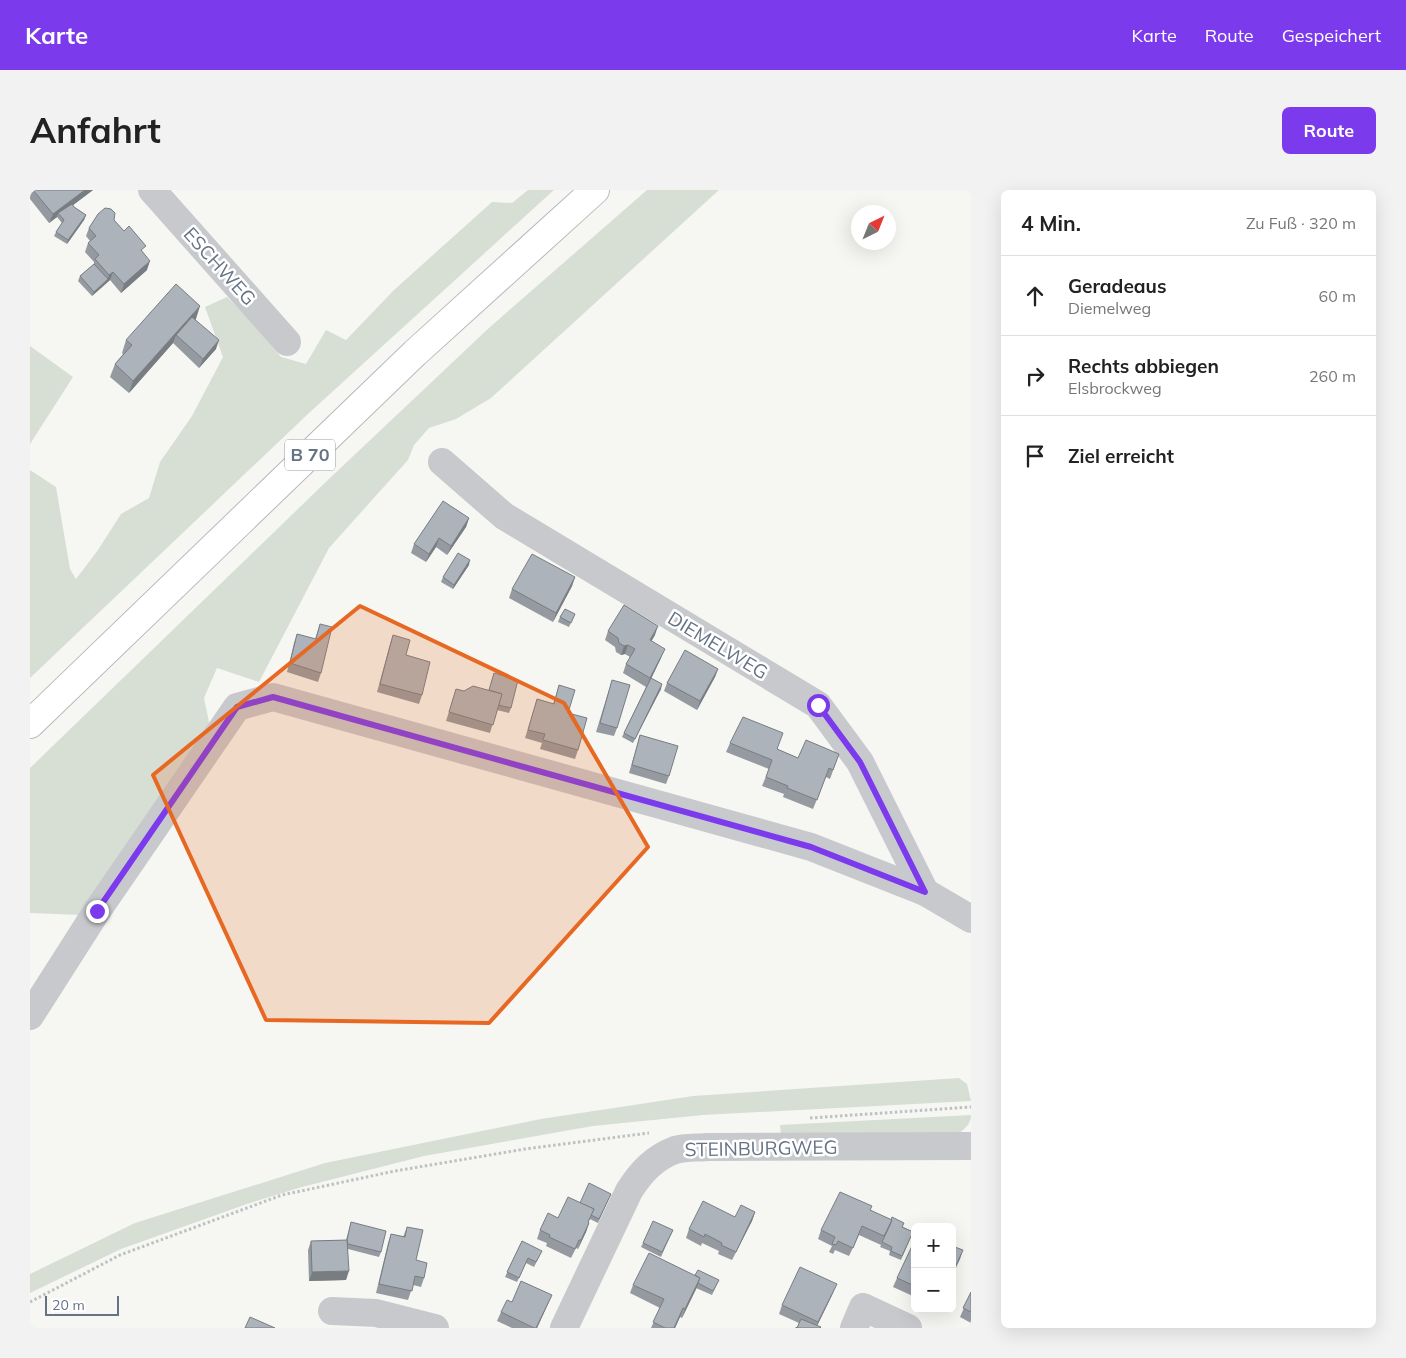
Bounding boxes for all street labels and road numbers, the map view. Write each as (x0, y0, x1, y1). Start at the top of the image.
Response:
street label: ESCHWEG (179, 222, 261, 310)
road number: B 70 (285, 440, 335, 470)
street label: DIEMELWEG (664, 606, 772, 684)
street label: STEINBURGWEG (684, 1135, 838, 1161)

